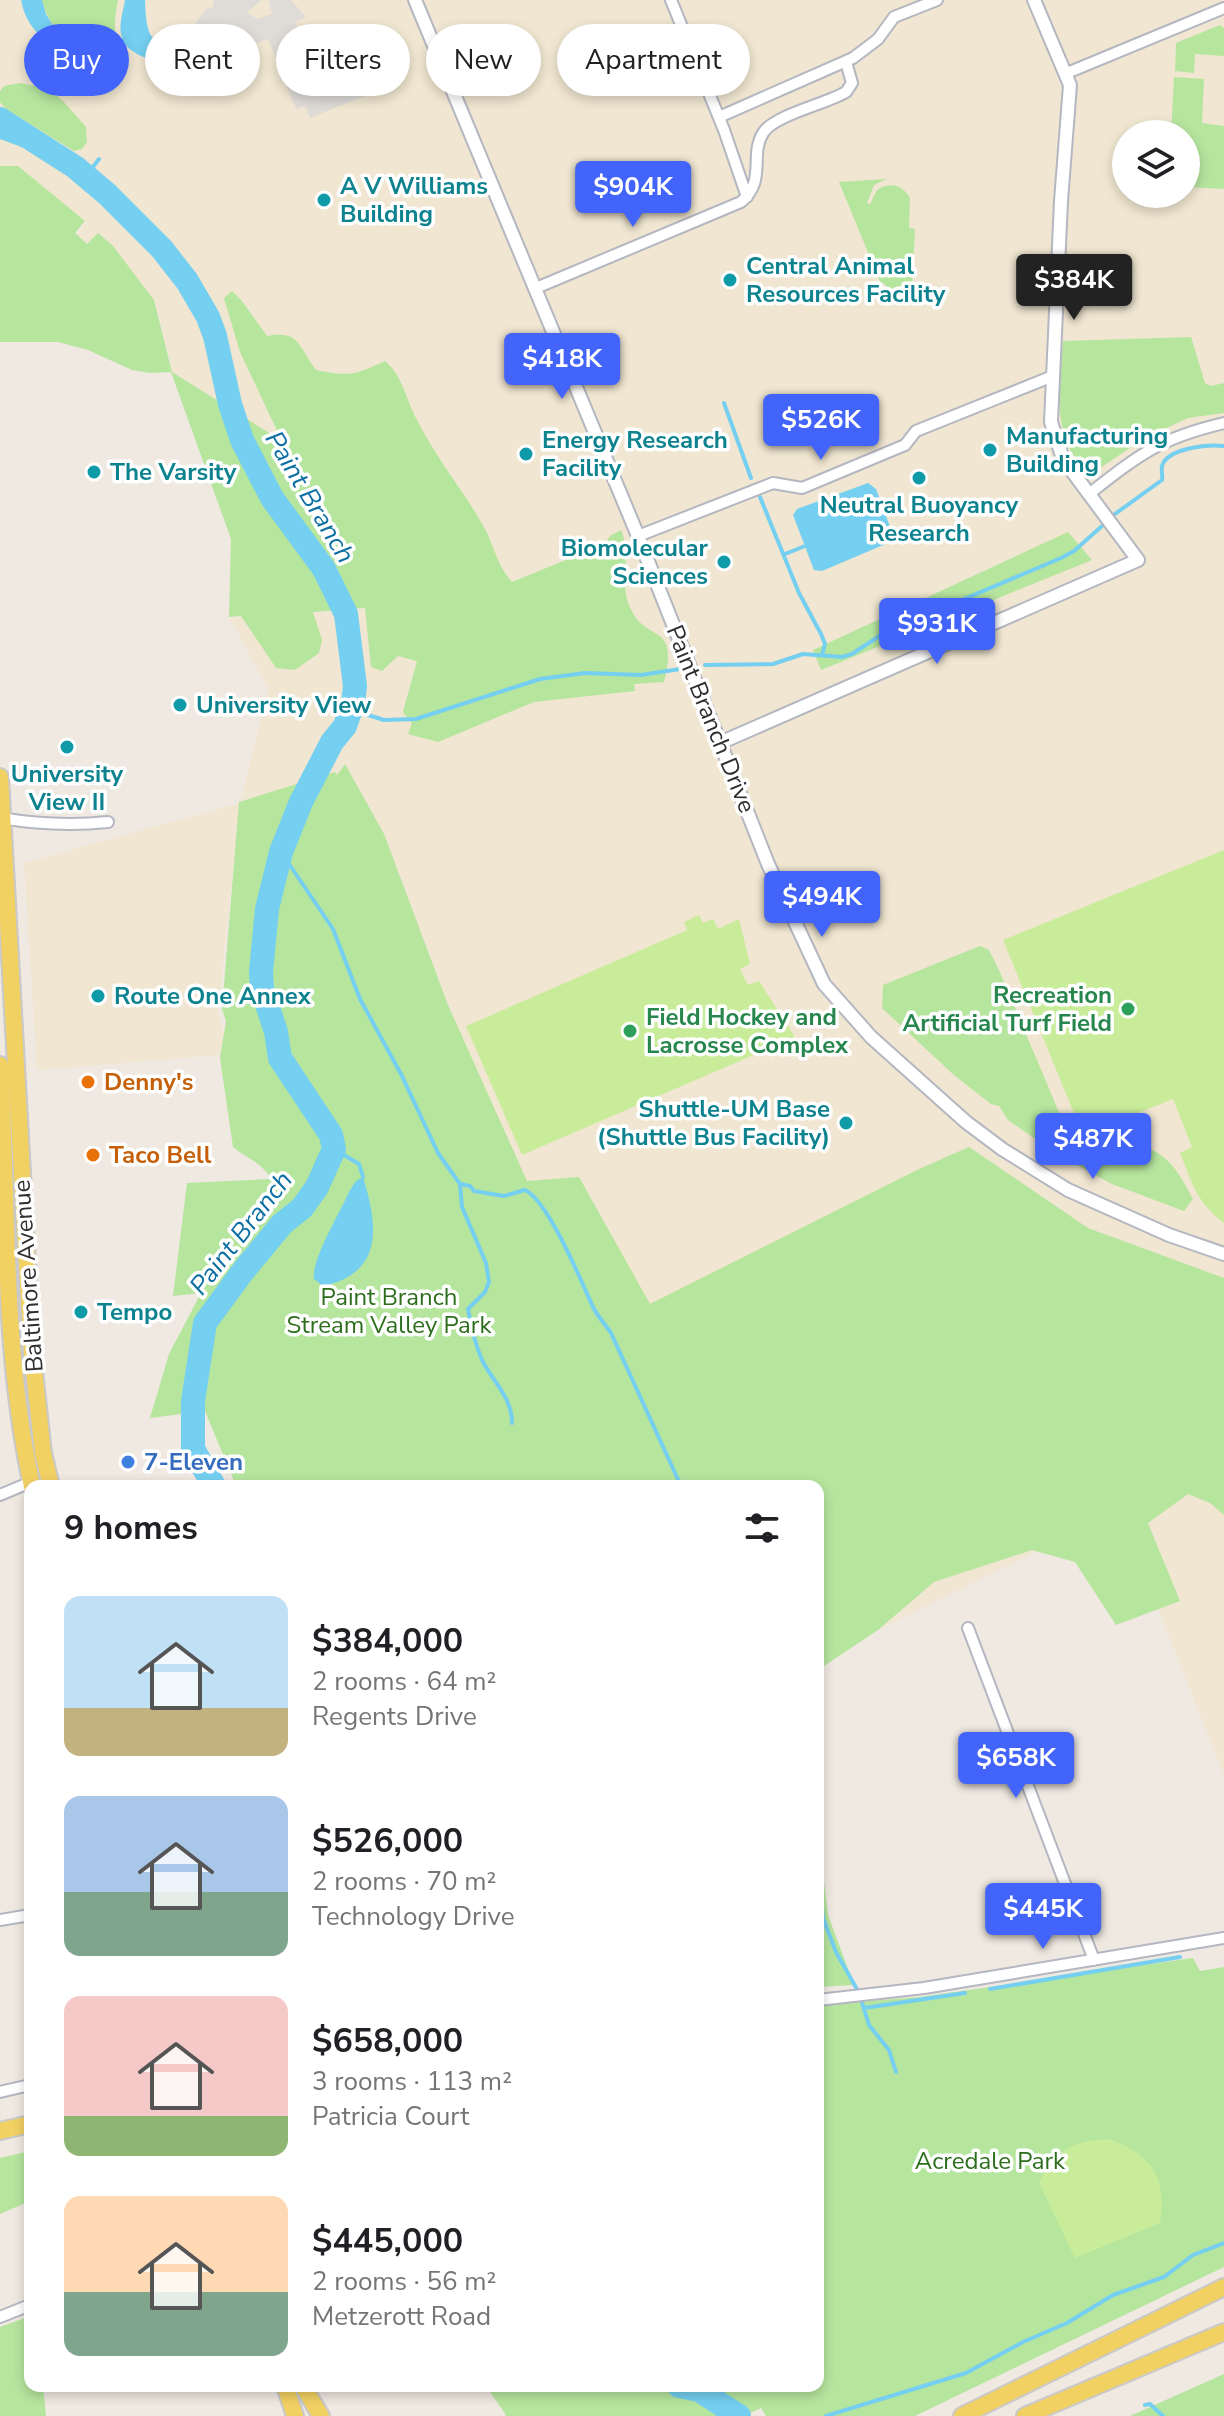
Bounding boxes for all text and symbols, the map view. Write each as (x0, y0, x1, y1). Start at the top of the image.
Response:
chip: Buy (24, 24, 129, 96)
chip: Rent (145, 24, 260, 96)
chip: Filters (276, 24, 410, 96)
chip: New (426, 24, 541, 96)
chip: Apartment (557, 24, 750, 96)
map controls (1112, 120, 1200, 208)
button: layers (1112, 120, 1200, 208)
pin: $904K (577, 161, 689, 229)
text: $904K (593, 169, 673, 204)
place label: A V Williams Building (340, 170, 488, 230)
marker: A V Williams Building (315, 191, 333, 209)
place label: Central Animal Resources Facility (746, 250, 946, 310)
pin: $384K (1018, 254, 1130, 322)
text: $384K (1034, 262, 1114, 297)
marker: Central Animal Resources Facility (721, 271, 739, 289)
pin: $418K (506, 333, 618, 401)
text: $418K (522, 341, 602, 376)
pin: $526K (765, 394, 877, 462)
text: $526K (781, 402, 861, 437)
place label: Manufacturing Building (1006, 420, 1168, 480)
water label: Paint Branch (257, 424, 363, 570)
place label: Energy Research Facility (542, 424, 728, 484)
marker: Manufacturing Building (981, 441, 999, 459)
marker: Energy Research Facility (517, 445, 535, 463)
place label: The Varsity (110, 456, 237, 488)
marker: The Varsity (85, 463, 103, 481)
marker: Neutral Buoyancy Research (910, 469, 928, 487)
place label: Neutral Buoyancy Research (820, 489, 1019, 549)
place label: Biomolecular Sciences (561, 532, 709, 592)
marker: Biomolecular Sciences (715, 553, 733, 571)
pin: $931K (881, 598, 993, 666)
text: $931K (897, 606, 977, 641)
street label: Paint Branch Drive (659, 620, 763, 818)
place label: University View (196, 689, 372, 721)
marker: University View (171, 696, 189, 714)
marker: University View II (58, 738, 76, 756)
place label: University View II (11, 758, 124, 818)
pin: $494K (766, 871, 878, 939)
text: $494K (782, 879, 862, 914)
place label: Recreation Artificial Turf Field (903, 979, 1112, 1039)
place label: Route One Annex (114, 980, 312, 1012)
marker: Route One Annex (89, 987, 107, 1005)
marker: Recreation Artificial Turf Field (1119, 1000, 1137, 1018)
place label: Field Hockey and Lacrosse Complex (646, 1001, 849, 1061)
marker: Field Hockey and Lacrosse Complex (621, 1022, 639, 1040)
place label: Denny's (104, 1066, 193, 1098)
marker: Denny's (79, 1073, 97, 1091)
place label: Shuttle-UM Base (Shuttle Bus Facility) (597, 1093, 830, 1153)
pin: $487K (1037, 1113, 1149, 1181)
marker: Shuttle-UM Base (Shuttle Bus Facility) (837, 1114, 855, 1132)
text: $487K (1053, 1121, 1133, 1156)
place label: Taco Bell (109, 1139, 212, 1171)
marker: Taco Bell (84, 1146, 102, 1164)
water label: Paint Branch (182, 1164, 300, 1302)
street label: Baltimore Avenue (5, 1179, 51, 1373)
park label: Paint Branch Stream Valley Park (287, 1281, 492, 1341)
place label: Tempo (97, 1296, 172, 1328)
marker: Tempo (72, 1303, 90, 1321)
place label: 7-Eleven (144, 1446, 243, 1478)
marker: 7-Eleven (119, 1453, 137, 1471)
text: 9 homes (64, 1505, 198, 1551)
icon: filters (740, 1506, 784, 1550)
text: $384,000 (312, 1618, 463, 1664)
icon: home (128, 1628, 224, 1724)
text: 2 rooms · 64 m² (312, 1664, 496, 1699)
text: Regents Drive (312, 1699, 477, 1734)
pin: $658K (960, 1732, 1072, 1800)
text: $658K (976, 1740, 1056, 1775)
text: $526,000 (312, 1818, 463, 1864)
icon: home (128, 1828, 224, 1924)
text: 2 rooms · 70 m² (312, 1864, 496, 1899)
pin: $445K (987, 1883, 1099, 1951)
text: $445K (1003, 1891, 1083, 1926)
text: Technology Drive (312, 1899, 515, 1934)
text: $658,000 (312, 2018, 463, 2064)
icon: home (128, 2028, 224, 2124)
text: 3 rooms · 113 m² (312, 2064, 512, 2099)
text: Patricia Court (312, 2099, 469, 2134)
park label: Acredale Park (915, 2145, 1066, 2177)
text: $445,000 (312, 2218, 463, 2264)
icon: home (128, 2228, 224, 2324)
text: 2 rooms · 56 m² (312, 2264, 496, 2299)
text: Metzerott Road (312, 2299, 491, 2334)

